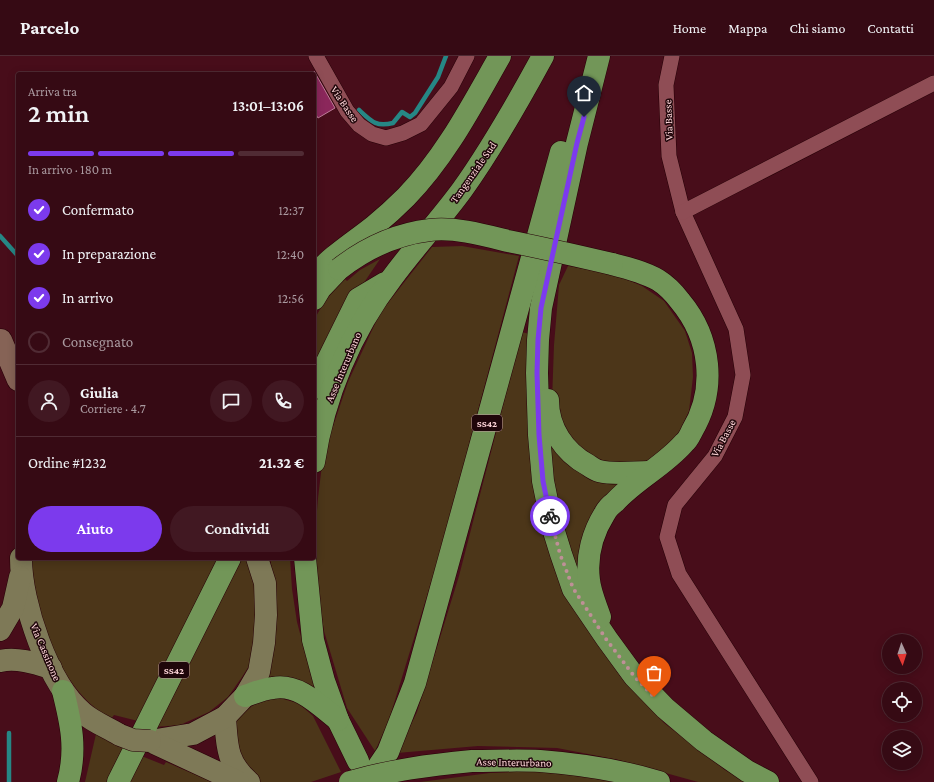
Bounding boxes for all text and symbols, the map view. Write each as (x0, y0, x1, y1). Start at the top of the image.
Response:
text: Parcelo (20, 17, 79, 38)
text: Home (673, 20, 706, 36)
text: Mappa (728, 20, 767, 36)
text: Chi siamo (789, 20, 845, 36)
text: Contatti (867, 20, 914, 36)
pin (567, 76, 601, 117)
icon: home (573, 82, 595, 104)
text: Arriva tra (28, 84, 77, 99)
street label: Via Basse (329, 84, 361, 124)
text: 13:01–13:06 (233, 98, 304, 114)
text: 2 min (28, 99, 89, 128)
street label: Via Basse (661, 99, 675, 141)
street label: Tangenziale Sud (447, 139, 499, 205)
text: In arrivo · 180 m (28, 162, 112, 177)
icon: check (28, 199, 50, 221)
text: Confermato (62, 202, 134, 218)
text: 12:37 (278, 203, 304, 218)
icon: check (28, 243, 50, 265)
text: In preparazione (62, 246, 156, 262)
text: 12:40 (277, 247, 304, 262)
icon: check (28, 287, 50, 309)
text: In arrivo (62, 290, 113, 306)
text: 12:56 (278, 291, 304, 306)
street label: Asse Interurbano (323, 330, 363, 404)
text: Consegnato (62, 334, 133, 350)
button: person (28, 380, 70, 422)
button: chat (210, 380, 252, 422)
button: phone (262, 380, 304, 422)
text: Giulia (80, 385, 119, 401)
text: Corriere · 4.7 (80, 401, 146, 416)
road number: SS42 (472, 415, 502, 431)
street label: Via Basse (708, 417, 738, 459)
text: Ordine #1232 (28, 455, 106, 471)
text: 21.32 € (259, 455, 304, 471)
courier (530, 496, 570, 536)
icon: bike (539, 505, 561, 527)
button: Aiuto (28, 506, 162, 552)
button: Condividi (170, 506, 304, 552)
street label: Via Cassinone (29, 621, 64, 683)
north arrow (882, 634, 922, 674)
map controls (882, 634, 922, 770)
pin (637, 656, 671, 697)
road number: SS42 (159, 662, 189, 678)
icon: bag (643, 662, 665, 684)
button: locate (882, 682, 922, 722)
button: layers (882, 730, 922, 770)
street label: Asse Interurbano (476, 755, 552, 769)

